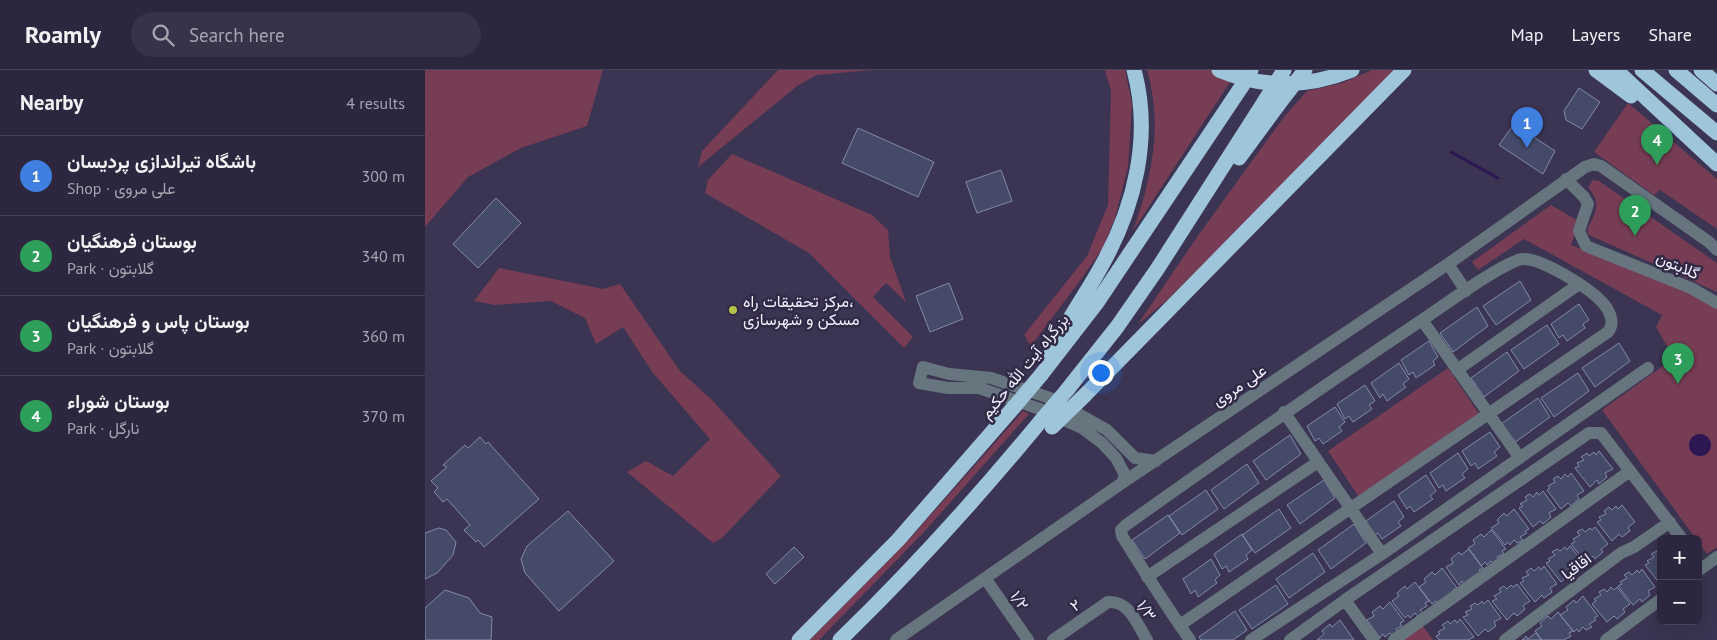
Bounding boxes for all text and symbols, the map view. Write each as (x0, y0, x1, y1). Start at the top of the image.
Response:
search box (131, 12, 481, 57)
text: Roamly (25, 19, 101, 50)
icon: search (149, 21, 177, 49)
text: Search here (189, 23, 285, 47)
text: Map (1511, 23, 1543, 46)
text: Layers (1571, 23, 1620, 46)
text: Share (1648, 23, 1692, 46)
text: Nearby (20, 89, 83, 116)
text: 4 results (346, 93, 405, 113)
pin: 1 (1511, 107, 1543, 148)
pin: 4 (1641, 124, 1673, 165)
text: باشگاه تیراندازی پردیسان (67, 149, 256, 173)
text: 1 (31, 166, 41, 186)
text: 300 m (362, 166, 405, 186)
text: Shop · علی مروی (67, 178, 175, 198)
pin: 2 (1619, 195, 1651, 236)
text: بوستان فرهنگیان (67, 229, 197, 253)
text: 2 (31, 246, 41, 266)
text: 340 m (362, 246, 405, 266)
street label: گلابتون (1653, 247, 1703, 284)
text: Park · گلابتون (67, 258, 154, 278)
place label: مرکز تحقیقات راه، مسکن و شهرسازی (743, 291, 860, 330)
marker: مرکز تحقیقات راه، مسکن و شهرسازی (727, 304, 739, 316)
text: بوستان پاس و فرهنگیان (67, 309, 249, 333)
street label: بزرگراه آیت الله حکیم (976, 309, 1073, 423)
text: 3 (31, 326, 41, 346)
text: 360 m (362, 326, 405, 346)
text: Park · گلابتون (67, 338, 154, 358)
pin: 3 (1662, 343, 1694, 384)
your location (1088, 360, 1114, 386)
street label: علی مروی (1208, 360, 1270, 411)
text: بوستان شوراء (67, 389, 170, 413)
text: 4 (31, 406, 41, 426)
text: 370 m (362, 406, 405, 426)
text: Park · نارگل (67, 418, 139, 438)
map controls (1657, 535, 1702, 625)
button: + (1657, 535, 1702, 580)
street label: اقاقیا (1557, 548, 1595, 584)
button: − (1657, 580, 1702, 625)
street label: ۱/۲ (1006, 587, 1034, 613)
street label: ۲ (1066, 594, 1084, 616)
street label: ۱/۳ (1133, 596, 1161, 624)

